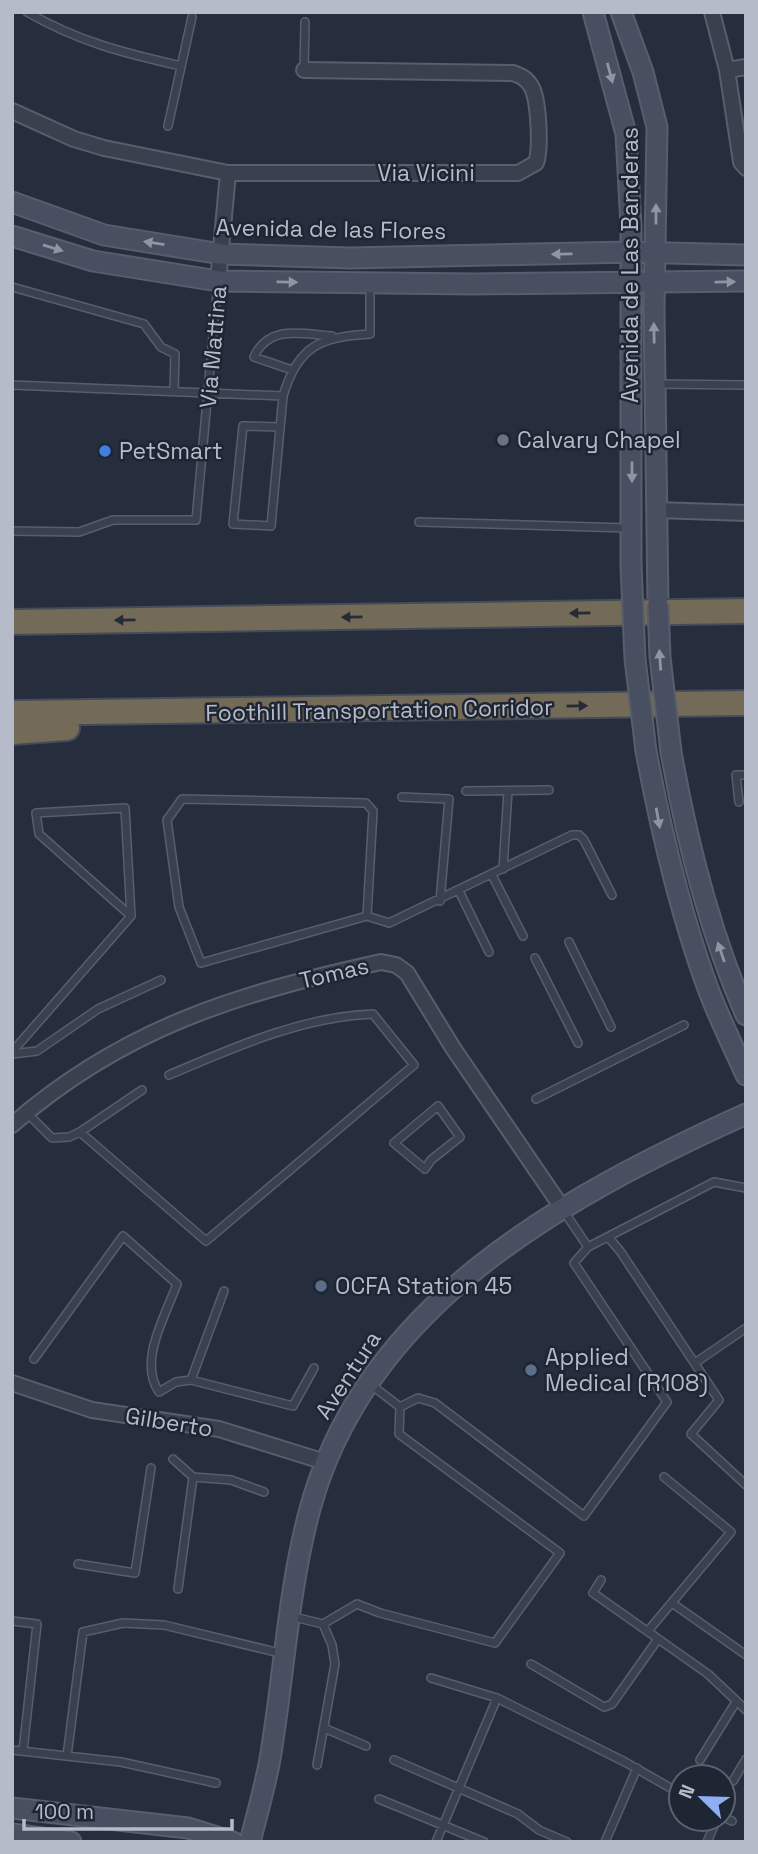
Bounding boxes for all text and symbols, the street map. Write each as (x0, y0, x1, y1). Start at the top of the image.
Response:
one-way arrow (605, 63, 615, 84)
street label: Avenida de Las Banderas (615, 127, 645, 403)
street label: Via Vicini (377, 158, 475, 188)
one-way arrow (650, 202, 662, 224)
street label: Avenida de las Flores (215, 212, 447, 246)
one-way arrow (143, 237, 165, 248)
one-way arrow (42, 244, 63, 254)
one-way arrow (551, 248, 573, 259)
one-way arrow (276, 276, 298, 288)
one-way arrow (714, 276, 736, 287)
street label: Via Mattina (193, 284, 233, 410)
one-way arrow (649, 322, 660, 344)
place label: Calvary Chapel (517, 425, 681, 455)
marker: Calvary Chapel (495, 432, 511, 448)
place label: PetSmart (119, 436, 223, 466)
marker: PetSmart (97, 443, 113, 459)
one-way arrow (626, 462, 637, 484)
one-way arrow (568, 608, 590, 619)
one-way arrow (341, 611, 363, 623)
one-way arrow (113, 615, 135, 626)
one-way arrow (654, 648, 665, 670)
street label: Foothill Transportation Corridor (205, 692, 553, 728)
one-way arrow (567, 700, 589, 712)
one-way arrow (653, 807, 664, 829)
one-way arrow (715, 941, 726, 962)
street label: Tomas (296, 950, 372, 996)
place label: OCFA Station 45 (335, 1271, 512, 1301)
marker: OCFA Station 45 (313, 1278, 329, 1294)
street label: Aventura (308, 1325, 388, 1425)
place label: Applied Medical (R108) (545, 1342, 708, 1398)
marker: Applied Medical (R108) (523, 1362, 539, 1378)
street label: Gilberto (123, 1400, 215, 1444)
north arrow (667, 1763, 737, 1833)
text: N (673, 1781, 701, 1802)
scale bar (24, 1787, 233, 1831)
text: 100 m (35, 1798, 94, 1825)

